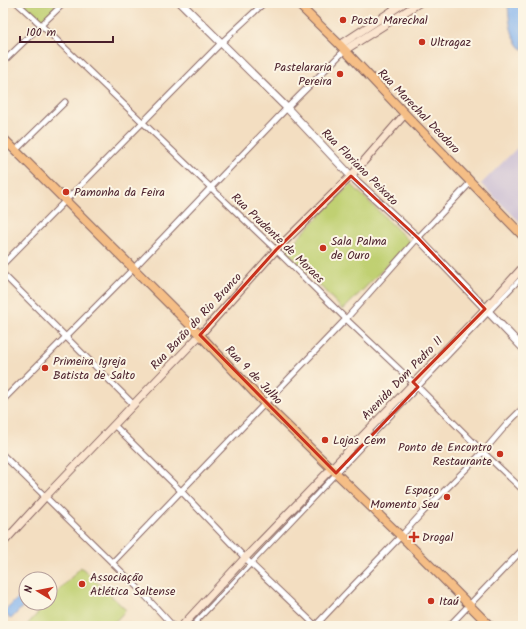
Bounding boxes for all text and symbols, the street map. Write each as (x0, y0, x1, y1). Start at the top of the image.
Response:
place label: Posto Marechal (351, 11, 428, 30)
marker: Posto Marechal (338, 15, 348, 25)
scale bar (20, 18, 113, 44)
text: 100 m (26, 23, 57, 42)
place label: Ultragaz (430, 33, 471, 52)
marker: Ultragaz (417, 37, 427, 47)
place label: Pastelararia Pereira (274, 58, 332, 91)
street label: Rua Marechal Deodoro (373, 64, 464, 158)
marker: Pastelararia Pereira (335, 69, 345, 79)
street label: Rua Floriano Peixoto (317, 124, 403, 210)
place label: Pamonha da Feira (74, 183, 165, 202)
marker: Pamonha da Feira (61, 187, 71, 197)
street label: Rua Prudente de Moraes (227, 189, 329, 288)
place label: Sala Palma de Ouro (331, 232, 387, 265)
marker: Sala Palma de Ouro (318, 243, 328, 253)
street label: Rua Barão do Rio Branco (146, 268, 247, 374)
street label: Avenida Dom Pedro II (357, 332, 448, 425)
street label: Rua 9 de Julho (220, 341, 287, 409)
place label: Primeira Igreja Batista de Salto (53, 352, 135, 385)
marker: Primeira Igreja Batista de Salto (40, 363, 50, 373)
place label: Lojas Cem (333, 431, 386, 450)
marker: Lojas Cem (320, 435, 330, 445)
place label: Ponto de Encontro Restaurante (398, 438, 493, 471)
marker: Ponto de Encontro Restaurante (495, 449, 505, 459)
place label: Espaço Momento Seu (370, 481, 439, 514)
marker: Espaço Momento Seu (442, 492, 452, 502)
place label: Drogal (422, 528, 453, 547)
marker: Drogal (409, 532, 419, 542)
place label: Associação Atlética Saltense (90, 568, 176, 601)
north arrow (18, 571, 58, 611)
marker: Associação Atlética Saltense (77, 579, 87, 589)
text: N (20, 584, 39, 594)
place label: Itaú (439, 592, 459, 611)
marker: Itaú (426, 596, 436, 606)

